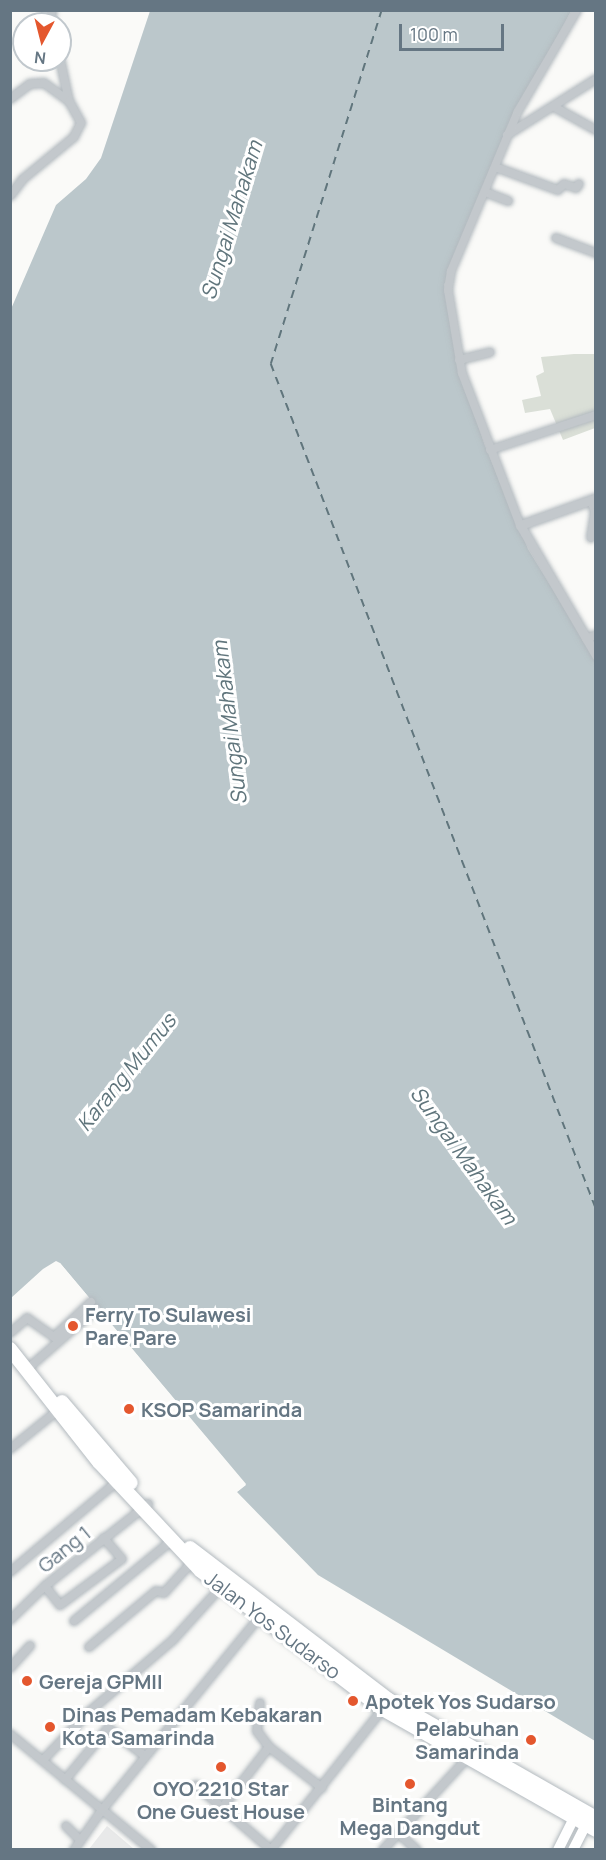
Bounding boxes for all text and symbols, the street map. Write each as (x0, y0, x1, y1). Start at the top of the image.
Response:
north arrow (12, 12, 72, 72)
scale bar (402, 12, 507, 50)
text: 100 m (410, 22, 458, 46)
text: N (33, 46, 47, 69)
water label: Sungai Mahakam (195, 138, 267, 302)
water label: Sungai Mahakam (206, 640, 252, 806)
water label: Karang Mumus (71, 1008, 181, 1136)
water label: Sungai Mahakam (405, 1081, 523, 1229)
place label: Ferry To Sulawesi Pare Pare (85, 1302, 251, 1349)
marker: Ferry To Sulawesi Pare Pare (66, 1319, 80, 1333)
place label: KSOP Samarinda (141, 1397, 302, 1421)
marker: KSOP Samarinda (122, 1402, 136, 1416)
street label: Gang 1 (33, 1521, 95, 1577)
street label: Jalan Yos Sudarso (200, 1566, 346, 1684)
place label: Gereja GPMII (39, 1669, 163, 1693)
marker: Gereja GPMII (20, 1674, 34, 1688)
place label: Apotek Yos Sudarso (365, 1689, 556, 1713)
marker: Apotek Yos Sudarso (346, 1694, 360, 1708)
place label: Dinas Pemadam Kebakaran Kota Samarinda (62, 1703, 322, 1750)
place label: Pelabuhan Samarinda (415, 1716, 519, 1763)
marker: Dinas Pemadam Kebakaran Kota Samarinda (43, 1720, 57, 1734)
marker: Pelabuhan Samarinda (524, 1733, 538, 1747)
marker: OYO 2210 Star One Guest House (214, 1760, 228, 1774)
place label: OYO 2210 Star One Guest House (137, 1776, 305, 1823)
marker: Bintang Mega Dangdut (403, 1777, 417, 1791)
place label: Bintang Mega Dangdut (340, 1793, 480, 1840)

